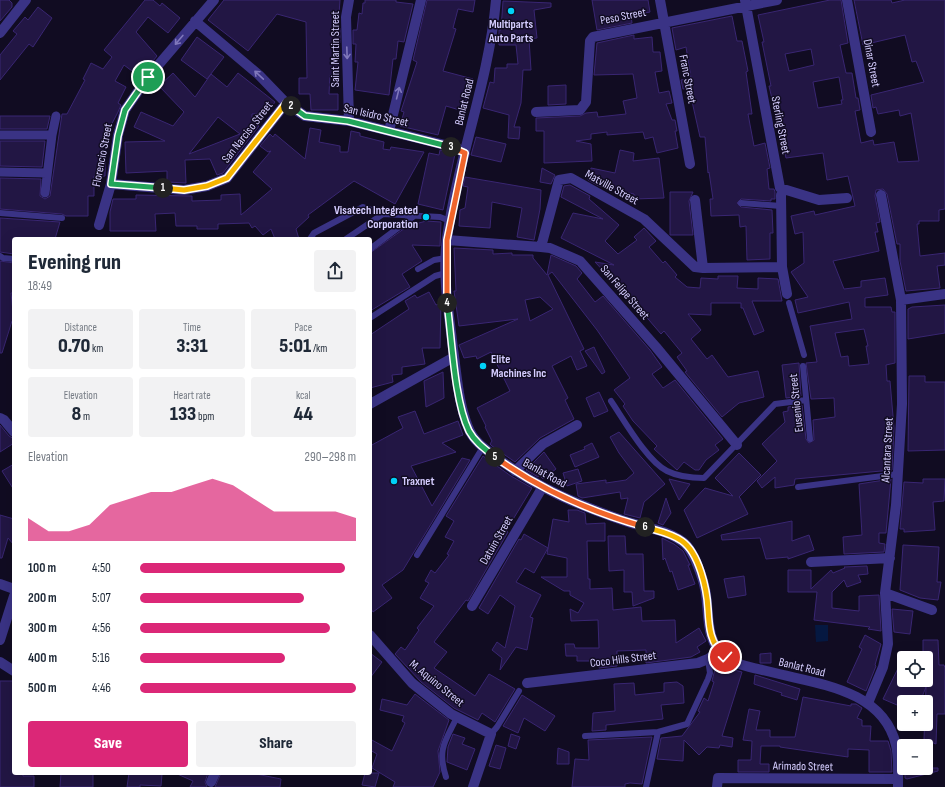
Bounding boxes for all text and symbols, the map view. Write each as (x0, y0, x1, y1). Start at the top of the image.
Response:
street label: Peso Street (599, 5, 648, 28)
marker: Multiparts Auto Parts (506, 6, 516, 16)
street label: Saint Martin Street (328, 10, 343, 87)
place label: Multiparts Auto Parts (488, 17, 534, 46)
one-way arrow (175, 35, 184, 46)
street label: Dinar Street (860, 38, 884, 89)
one-way arrow (343, 46, 351, 59)
street label: Franc Street (675, 53, 700, 105)
pin (131, 60, 165, 94)
icon: arrive (137, 66, 159, 88)
one-way arrow (254, 71, 264, 80)
street label: Banlat Road (451, 77, 478, 127)
one-way arrow (395, 87, 402, 100)
street label: Sterling Street (768, 95, 794, 156)
pin: 2 (281, 96, 301, 116)
street label: San Narciso Street (219, 98, 276, 166)
text: 2 (289, 99, 293, 112)
street label: San Isidro Street (342, 101, 410, 130)
street label: Florencio Street (89, 122, 116, 188)
pin: 3 (441, 137, 461, 157)
text: 3 (449, 140, 453, 153)
street label: Matville Street (582, 167, 641, 208)
pin: 1 (153, 178, 173, 198)
text: 1 (161, 181, 165, 194)
place label: Visatech Integrated Corporation (334, 203, 418, 232)
marker: Visatech Integrated Corporation (421, 212, 431, 222)
text: Evening run (28, 249, 121, 276)
button: share (314, 250, 356, 292)
street label: San Felipe Street (597, 262, 653, 323)
text: 18:49 (28, 278, 52, 294)
pin: 4 (437, 293, 457, 313)
text: 4 (444, 296, 450, 309)
text: Distance (64, 321, 97, 334)
text: Time (183, 321, 201, 334)
text: Pace (295, 321, 312, 334)
text: 0.70 (58, 334, 90, 358)
text: 3:31 (176, 334, 208, 358)
text: 5:01 (279, 334, 311, 358)
text: km (90, 342, 103, 355)
text: /km (311, 342, 327, 355)
place label: Elite Machines Inc (491, 352, 546, 381)
marker: Elite Machines Inc (478, 361, 488, 371)
street label: Eusenio Street (786, 373, 807, 433)
text: Elevation (64, 389, 98, 402)
text: Heart rate (173, 389, 211, 402)
text: kcal (296, 389, 311, 402)
text: 8 (71, 402, 81, 426)
text: 133 (170, 402, 196, 426)
text: 44 (294, 402, 313, 426)
text: m (81, 410, 90, 423)
text: bpm (196, 410, 214, 423)
street label: Alcantara Street (878, 417, 897, 484)
pin: 5 (485, 447, 505, 467)
text: Elevation (28, 449, 68, 465)
text: 290–298 m (305, 449, 356, 465)
text: 5 (493, 450, 497, 463)
street label: Banlat Road (520, 455, 569, 492)
place label: Traxnet (402, 474, 434, 489)
marker: Traxnet (389, 476, 399, 486)
street label: Datuin Street (477, 513, 517, 567)
pin: 6 (635, 517, 655, 537)
text: 6 (642, 520, 648, 533)
text: 100 m (28, 560, 56, 576)
text: 4:50 (92, 560, 111, 576)
text: 200 m (28, 590, 57, 606)
text: 5:07 (92, 590, 111, 606)
text: 300 m (28, 620, 57, 636)
text: 4:56 (92, 620, 111, 636)
pin (708, 640, 742, 674)
icon: check (714, 646, 736, 668)
street label: Coco Hills Street (589, 648, 657, 671)
text: 400 m (28, 650, 57, 666)
text: 5:16 (92, 650, 110, 666)
map controls (897, 651, 933, 775)
button: locate (897, 651, 933, 687)
street label: Banlat Road (777, 654, 827, 681)
street label: M. Aquino Street (406, 657, 467, 710)
text: 500 m (28, 680, 57, 696)
text: 4:46 (92, 680, 111, 696)
button: + (897, 695, 933, 731)
button: Save (28, 721, 188, 767)
button: Share (196, 721, 356, 767)
button: − (897, 739, 933, 775)
street label: Arimado Street (772, 758, 834, 775)

